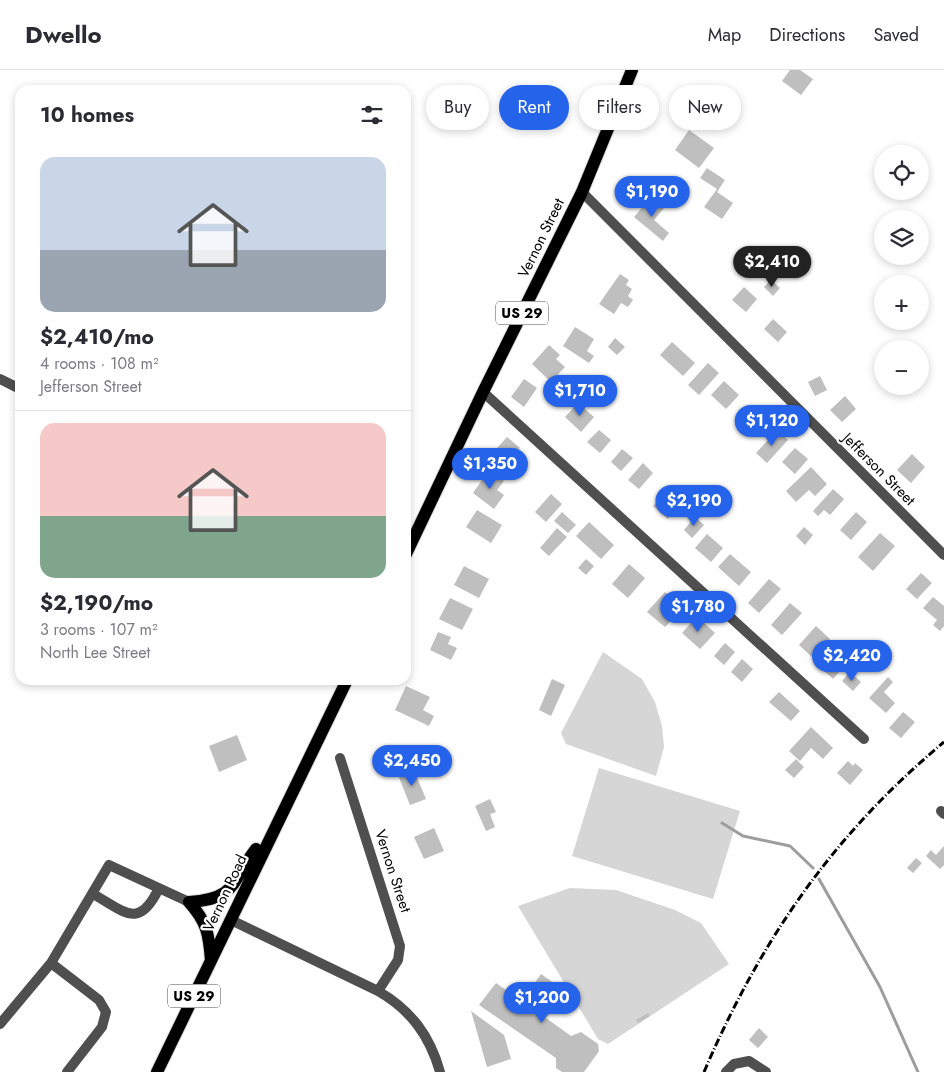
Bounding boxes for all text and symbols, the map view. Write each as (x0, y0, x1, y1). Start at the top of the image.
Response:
text: Dwello (25, 17, 102, 52)
text: Map (708, 22, 741, 48)
text: Directions (769, 22, 845, 48)
text: Saved (873, 22, 919, 48)
chip: Buy (426, 85, 489, 130)
chip: Rent (499, 85, 569, 130)
chip: Filters (579, 85, 659, 130)
chip: New (669, 85, 741, 130)
text: 10 homes (40, 100, 134, 130)
icon: filters (358, 101, 386, 129)
map controls (874, 145, 929, 395)
button: locate (874, 145, 929, 200)
pin: $1,190 (611, 176, 693, 218)
text: $1,190 (626, 180, 678, 203)
icon: home (168, 190, 258, 280)
street label: Vernon Street (512, 194, 570, 281)
button: layers (874, 210, 929, 265)
pin: $2,410 (731, 246, 813, 288)
text: $2,410 (744, 250, 800, 273)
button: + (874, 275, 929, 330)
road number: US 29 (496, 302, 548, 324)
text: $2,410/mo (40, 322, 154, 352)
button: − (874, 340, 929, 395)
text: 4 rooms · 108 m² (40, 352, 159, 375)
pin: $1,710 (539, 374, 621, 417)
text: Jefferson Street (40, 375, 142, 398)
text: $1,710 (554, 379, 606, 402)
pin: $1,120 (731, 404, 813, 447)
text: $1,120 (746, 409, 798, 432)
street label: Jefferson Street (836, 426, 921, 511)
pin: $1,350 (449, 448, 531, 490)
text: $1,350 (463, 452, 517, 475)
icon: home (168, 455, 258, 545)
pin: $2,190 (653, 484, 735, 527)
text: $2,190 (666, 489, 722, 512)
text: $2,190/mo (40, 588, 153, 618)
pin: $1,780 (657, 590, 739, 633)
text: $1,780 (671, 595, 725, 618)
text: 3 rooms · 107 m² (40, 618, 158, 641)
pin: $2,420 (811, 640, 893, 682)
text: North Lee Street (40, 641, 150, 664)
text: $2,420 (823, 644, 881, 667)
pin: $2,450 (371, 744, 453, 787)
text: $2,450 (383, 749, 441, 772)
street label: Vernon Street (369, 827, 417, 916)
street label: Vernon Road (198, 851, 252, 935)
pin: $1,200 (501, 982, 583, 1024)
road number: US 29 (168, 984, 220, 1008)
text: $1,200 (515, 986, 569, 1009)

